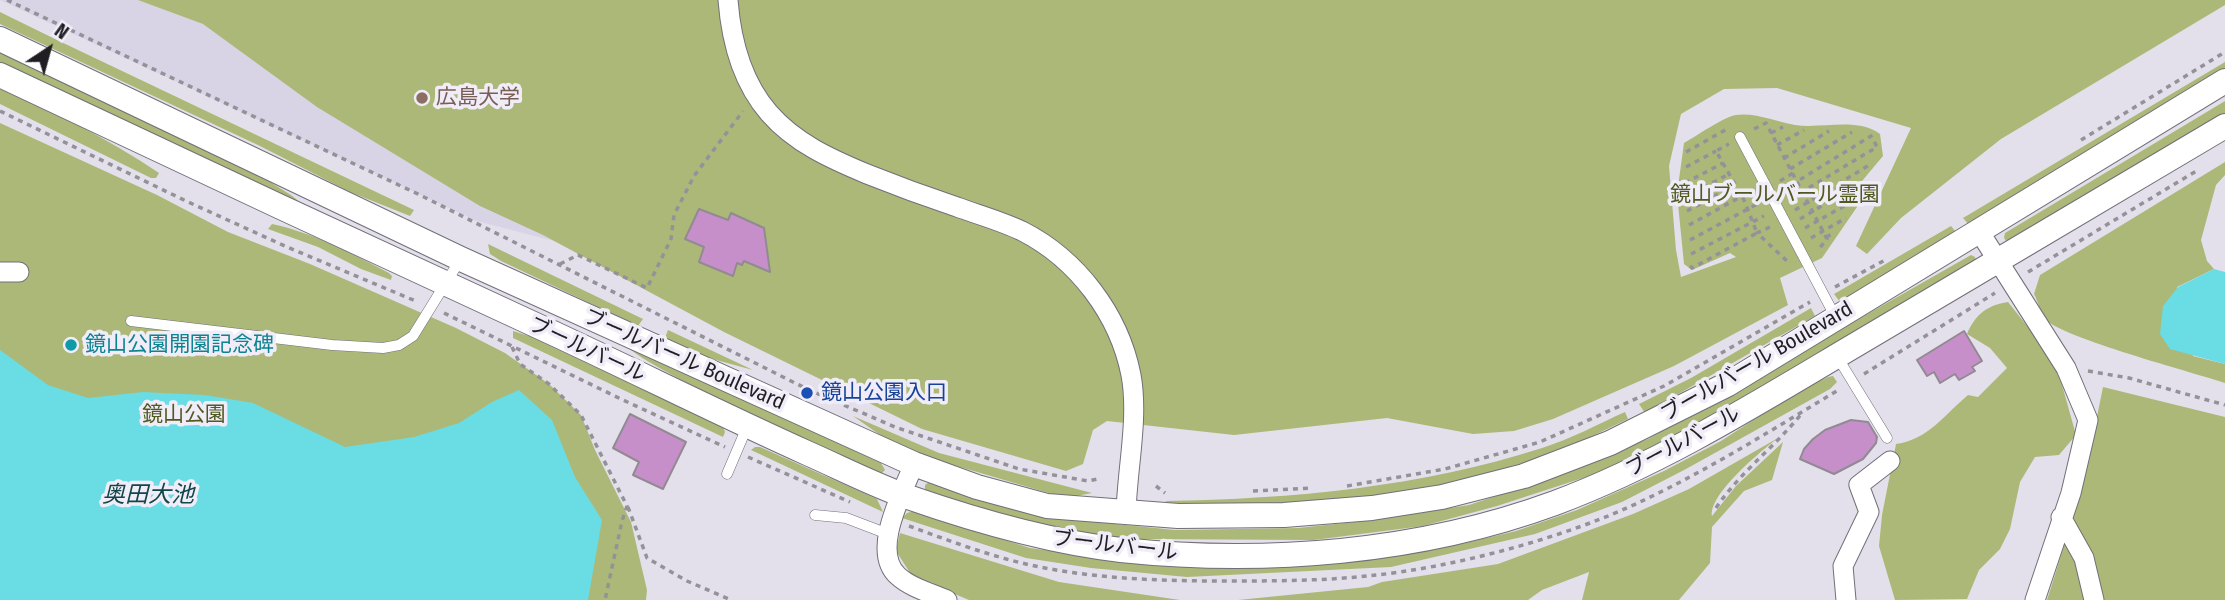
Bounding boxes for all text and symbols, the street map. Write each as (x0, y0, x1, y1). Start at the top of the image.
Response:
north arrow (14, 14, 84, 84)
text: N (50, 19, 73, 44)
place label: 広島大学 (436, 85, 520, 111)
marker: 広島大学 (414, 90, 430, 106)
park label: 鏡山ブールバール霊園 (1670, 182, 1880, 208)
street label: ブールバール Boulevard (1657, 297, 1857, 427)
street label: ブールバール Boulevard (580, 304, 788, 416)
street label: ブールバール (525, 312, 649, 388)
place label: 鏡山公園開園記念碑 (85, 332, 274, 358)
marker: 鏡山公園開園記念碑 (63, 337, 79, 353)
place label: 鏡山公園入口 (821, 380, 947, 406)
marker: 鏡山公園入口 (799, 385, 815, 401)
street label: ブールバール (1621, 401, 1745, 483)
park label: 鏡山公園 (142, 402, 226, 428)
water label: 奥田大池 (102, 482, 194, 510)
street label: ブールバール (1051, 526, 1179, 566)

